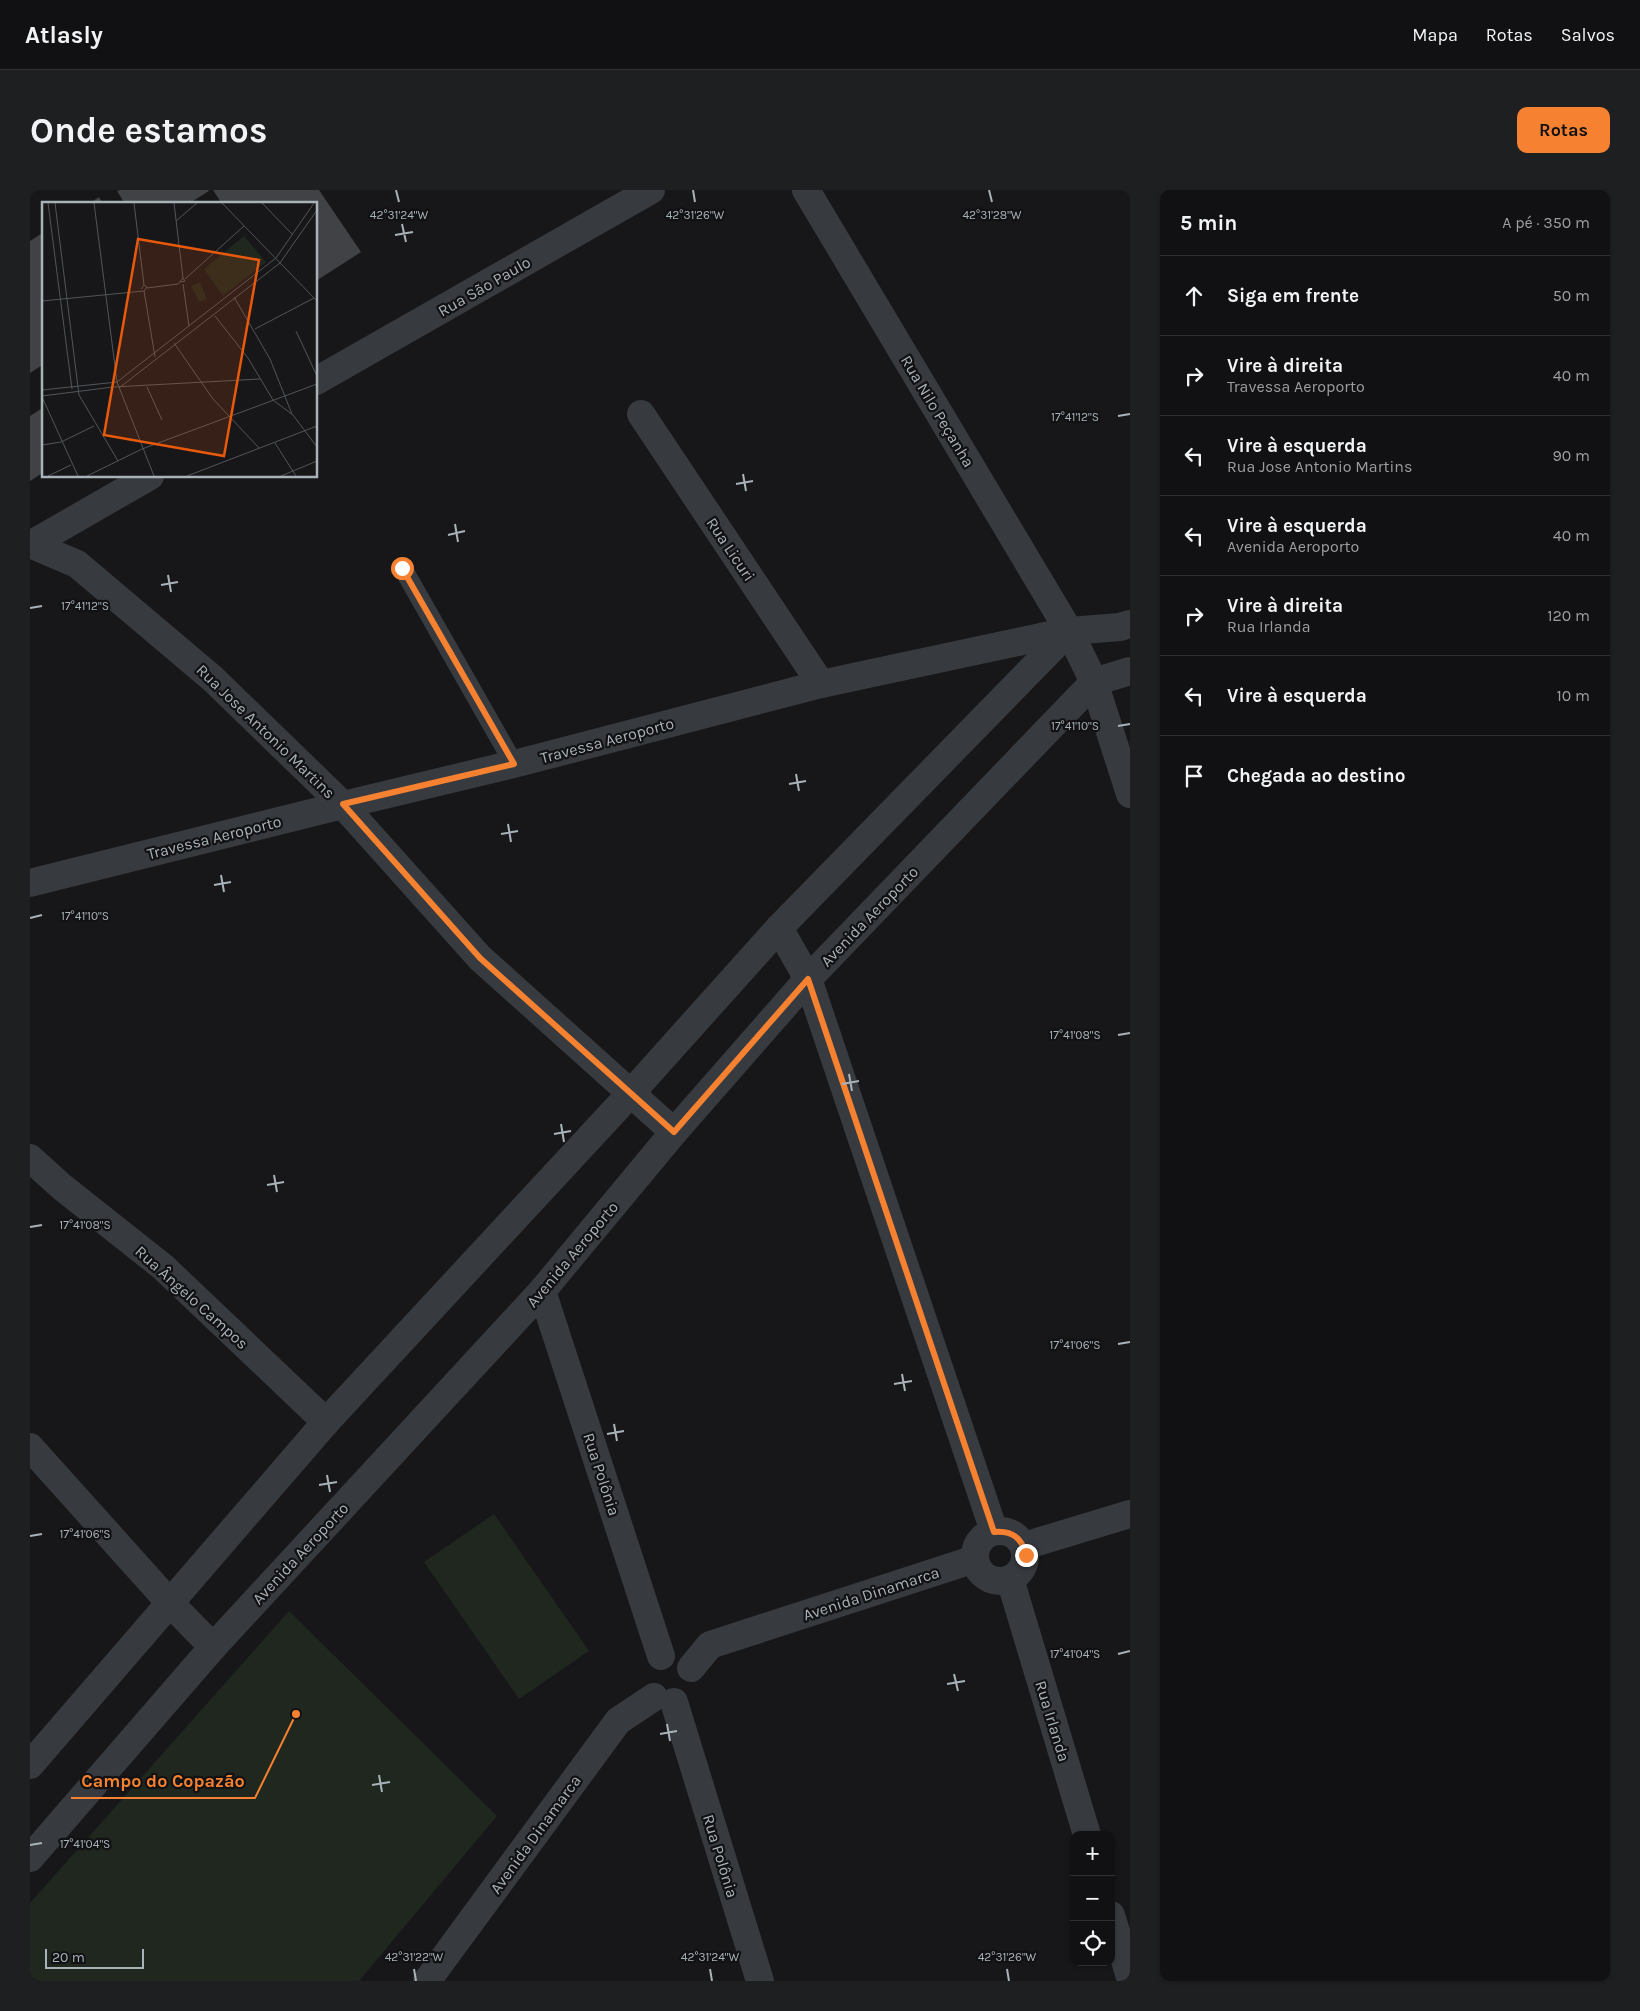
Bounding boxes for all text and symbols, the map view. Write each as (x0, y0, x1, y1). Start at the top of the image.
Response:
text: Atlasly (25, 21, 103, 49)
text: Mapa (1412, 24, 1458, 46)
text: Rotas (1486, 24, 1533, 46)
text: Salvos (1561, 24, 1615, 46)
button: Rotas (1517, 107, 1610, 153)
text: Onde estamos (30, 110, 267, 151)
inset map (42, 202, 318, 478)
text: 42°31'24"W (370, 208, 428, 222)
text: 42°31'26"W (666, 208, 725, 222)
text: 42°31'28"W (962, 208, 1022, 222)
text: 5 min (1180, 211, 1237, 235)
text: A pé · 350 m (1502, 213, 1590, 232)
street label: Rua São Paulo (435, 252, 534, 321)
icon: ahead (1180, 282, 1208, 310)
text: Siga em frente (1227, 285, 1359, 307)
text: 50 m (1553, 286, 1590, 305)
street label: Rua Nilo Peçanha (897, 352, 978, 471)
text: Vire à direita (1227, 355, 1343, 377)
icon: right (1180, 362, 1208, 390)
text: 40 m (1553, 366, 1590, 385)
text: Travessa Aeroporto (1227, 377, 1365, 396)
text: 17°41'12"S (1051, 410, 1099, 424)
text: Vire à esquerda (1227, 435, 1367, 457)
icon: left (1180, 442, 1208, 470)
text: 90 m (1552, 446, 1590, 465)
text: Rua Jose Antonio Martins (1227, 457, 1412, 476)
street label: Rua Licuri (702, 514, 759, 585)
text: Vire à esquerda (1227, 515, 1367, 537)
icon: left (1180, 522, 1208, 550)
text: 40 m (1553, 526, 1590, 545)
text: Avenida Aeroporto (1227, 537, 1359, 556)
route start (391, 557, 414, 580)
text: Vire à direita (1227, 595, 1343, 617)
text: 17°41'12"S (61, 599, 109, 613)
icon: right (1180, 602, 1208, 630)
text: 120 m (1547, 606, 1590, 625)
text: Rua Irlanda (1227, 617, 1311, 636)
street label: Rua Jose Antonio Martins (192, 660, 339, 803)
icon: left (1180, 682, 1208, 710)
text: Vire à esquerda (1227, 685, 1367, 707)
text: 10 m (1556, 686, 1590, 705)
street label: Travessa Aeroporto (538, 713, 676, 767)
text: 17°41'10"S (1051, 719, 1099, 733)
icon: arrive (1180, 762, 1208, 790)
text: Chegada ao destino (1227, 765, 1405, 787)
street label: Travessa Aeroporto (145, 812, 283, 863)
street label: Avenida Aeroporto (817, 862, 922, 970)
text: 17°41'10"S (61, 909, 109, 923)
text: 17°41'08"S (1049, 1028, 1101, 1042)
street label: Avenida Aeroporto (523, 1198, 622, 1311)
text: 17°41'08"S (59, 1218, 111, 1232)
street label: Rua Ângelo Campos (131, 1242, 252, 1353)
text: 17°41'06"S (1050, 1338, 1100, 1352)
street label: Rua Polônia (579, 1430, 624, 1518)
street label: Avenida Aeroporto (248, 1499, 352, 1608)
text: 17°41'06"S (60, 1527, 110, 1541)
route end (1015, 1544, 1038, 1567)
street label: Avenida Dinamarca (801, 1562, 942, 1624)
text: 17°41'04"S (1050, 1647, 1100, 1661)
street label: Rua Irlanda (1031, 1678, 1074, 1764)
callout: Campo do Copazão (71, 1765, 255, 1798)
text: Campo do Copazão (81, 1770, 245, 1792)
street label: Avenida Dinamarca (486, 1771, 585, 1897)
street label: Rua Polônia (699, 1812, 742, 1900)
map controls (1070, 1831, 1115, 1966)
button: + (1070, 1831, 1115, 1876)
text: 17°41'04"S (60, 1837, 110, 1851)
button: − (1070, 1876, 1115, 1921)
button: locate (1070, 1921, 1115, 1966)
scale bar (45, 1946, 144, 1969)
text: 20 m (52, 1949, 85, 1966)
text: 42°31'22"W (385, 1950, 444, 1964)
text: 42°31'24"W (681, 1950, 739, 1964)
text: 42°31'26"W (978, 1950, 1037, 1964)

